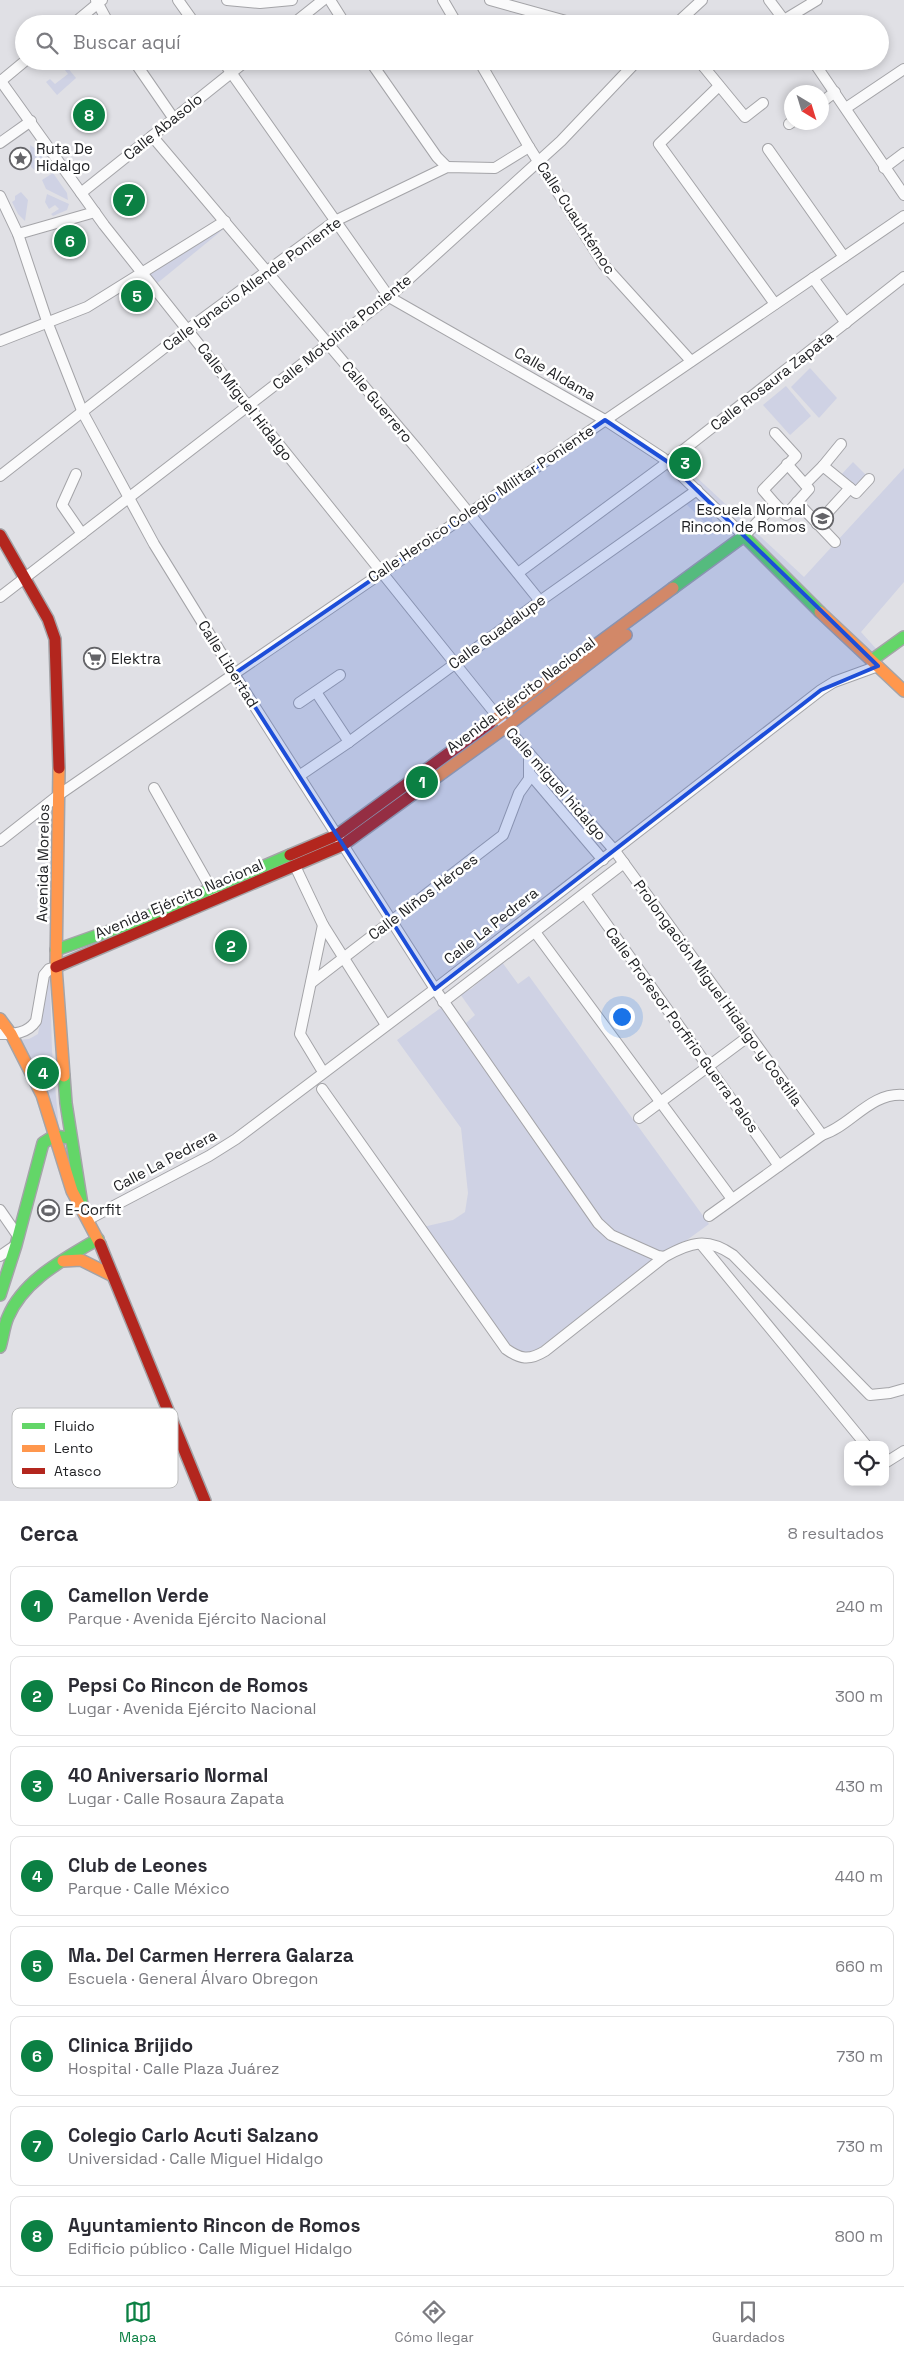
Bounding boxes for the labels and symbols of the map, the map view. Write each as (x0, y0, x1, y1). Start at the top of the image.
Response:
north arrow (784, 85, 829, 130)
street label: Calle Abasolo (119, 89, 206, 164)
pin: 8 (73, 96, 105, 134)
place label: Ruta De Hidalgo (36, 139, 93, 175)
place icon: Ruta De Hidalgo (8, 146, 32, 170)
street label: Calle Cuauhtémoc (533, 158, 620, 278)
pin: 7 (113, 181, 145, 219)
street label: Calle Ignacio Allende Poniente (159, 212, 345, 355)
pin: 6 (54, 222, 86, 260)
street label: Calle Motolinía Poniente (268, 270, 415, 393)
pin: 5 (121, 277, 153, 315)
street label: Calle Rosaura Zapata (706, 326, 837, 435)
street label: Calle Miguel Hidalgo (193, 339, 297, 465)
street label: Calle Aldama (511, 343, 600, 405)
street label: Calle Guerrero (338, 357, 417, 446)
street label: Calle Heroico Colegio Militar Poniente (364, 421, 597, 587)
pin: 3 (669, 444, 701, 482)
place label: Escuela Normal Rincon de Romos (681, 500, 806, 536)
school or university icon: Escuela Normal Rincon de Romos (810, 507, 834, 531)
street label: Calle Guadalupe (444, 590, 549, 673)
street label: Calle Libertad (194, 617, 263, 711)
street label: Avenida Ejército Nacional (443, 632, 599, 757)
supermarket icon: Elektra (83, 647, 107, 671)
place label: Elektra (111, 649, 161, 668)
street label: Calle miguel hidalgo (502, 723, 611, 844)
pin: 1 (406, 763, 438, 801)
street label: Avenida Morelos (32, 804, 53, 922)
street label: Calle Niños Héroes (364, 849, 481, 944)
street label: Avenida Ejército Nacional (92, 854, 266, 943)
street label: Prolongación Miguel Hidalgo y Costilla (630, 876, 807, 1110)
street label: Calle La Pedrera (440, 883, 542, 968)
street label: Calle Profesor Porfirio Guerra Palos (601, 923, 763, 1136)
pin: 2 (215, 927, 247, 965)
your location (609, 1004, 635, 1030)
pin: 4 (27, 1054, 59, 1092)
street label: Calle La Pedrera (110, 1125, 220, 1196)
sports icon: E-Corfit (37, 1198, 61, 1222)
place label: E-Corfit (65, 1200, 122, 1219)
legend (12, 1408, 178, 1488)
text: Fluido (54, 1417, 95, 1435)
text: Lento (54, 1439, 93, 1457)
text: Atasco (54, 1462, 101, 1480)

